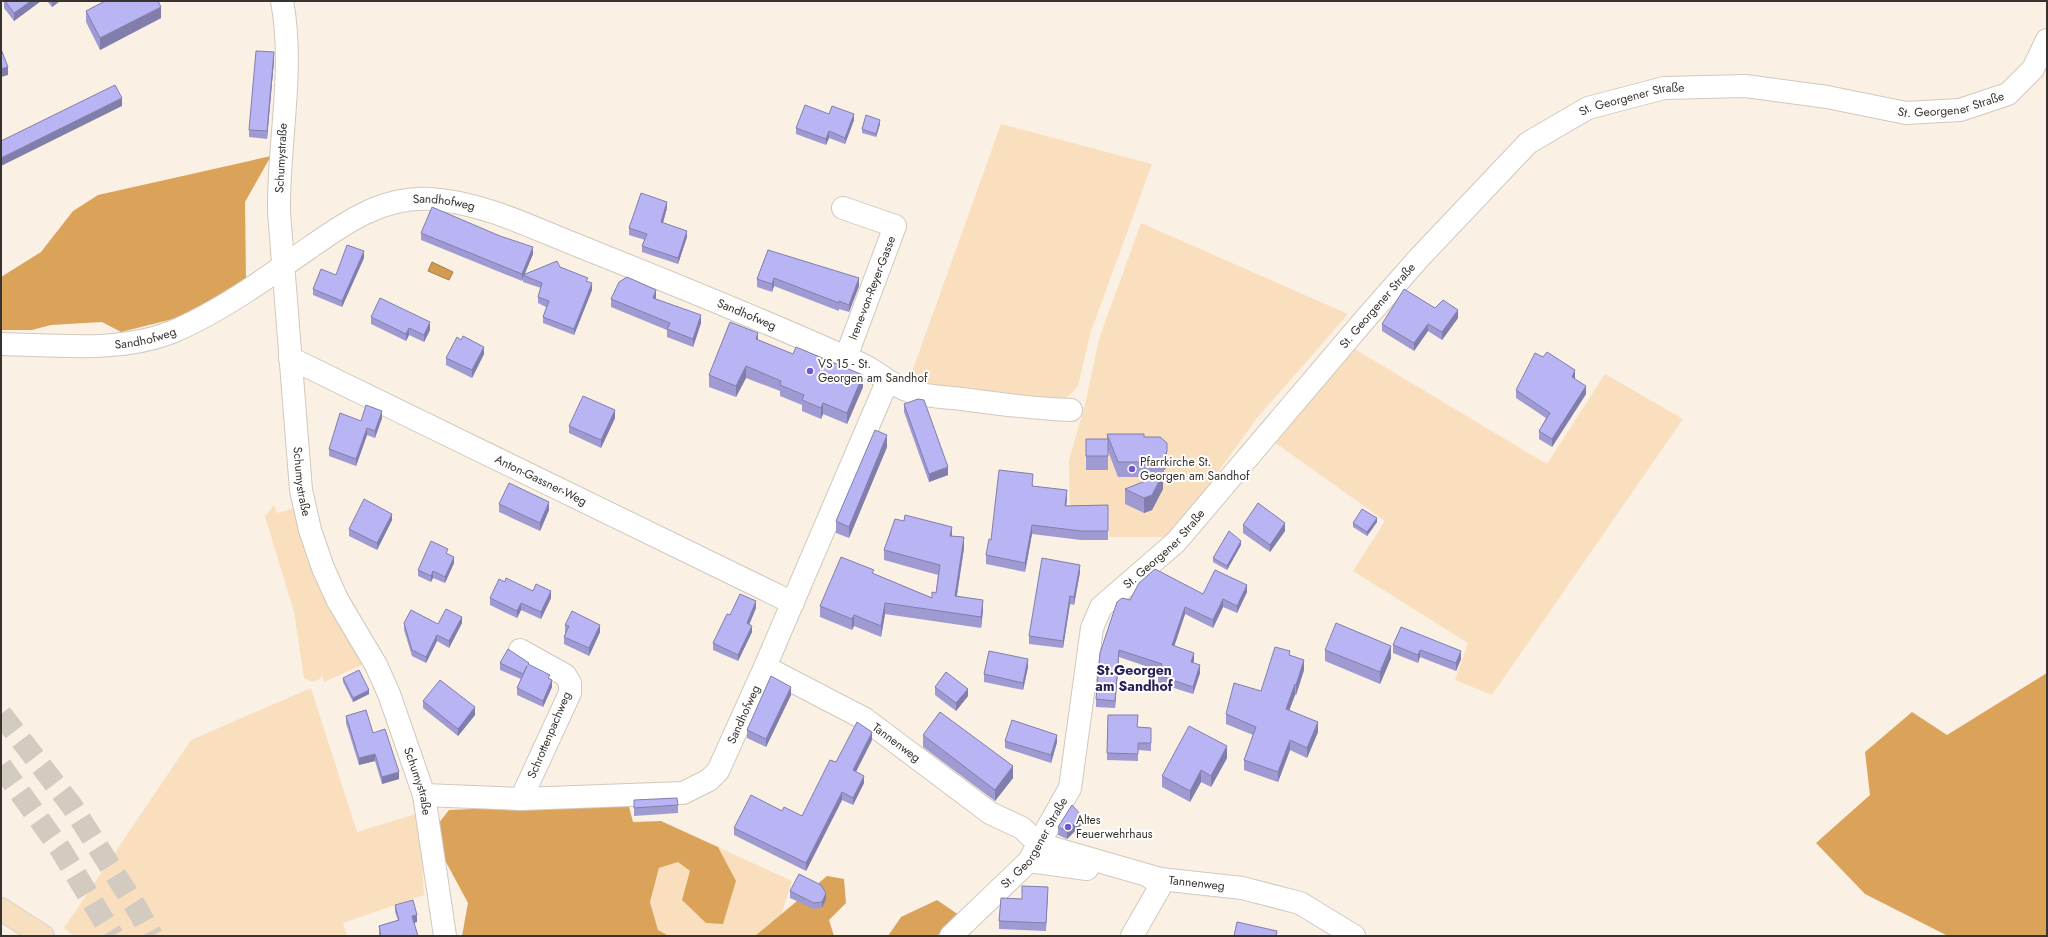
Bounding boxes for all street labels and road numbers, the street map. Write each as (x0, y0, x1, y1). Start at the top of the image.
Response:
street label: St. Georgener Straße (1575, 79, 1685, 120)
street label: St. Georgener Straße (1896, 87, 2006, 122)
street label: Schumystraße (270, 123, 292, 193)
street label: Sandhofweg (412, 190, 477, 215)
street label: Irene-von-Reyer-Gasse (844, 233, 900, 343)
street label: St. Georgener Straße (1335, 259, 1420, 352)
street label: Sandhofweg (714, 294, 779, 335)
street label: Sandhofweg (114, 322, 179, 354)
street label: Schumystraße (289, 446, 316, 518)
street label: Anton-Gassner-Weg (492, 450, 590, 510)
street label: St. Georgener Straße (1119, 505, 1209, 593)
street label: Sandhofweg (722, 682, 765, 747)
street label: Schrottenpachweg (523, 689, 575, 781)
street label: Tannenweg (869, 719, 924, 767)
street label: Schumystraße (399, 745, 436, 816)
street label: St. Georgener Straße (997, 794, 1072, 893)
street label: Tannenweg (1168, 871, 1226, 895)

